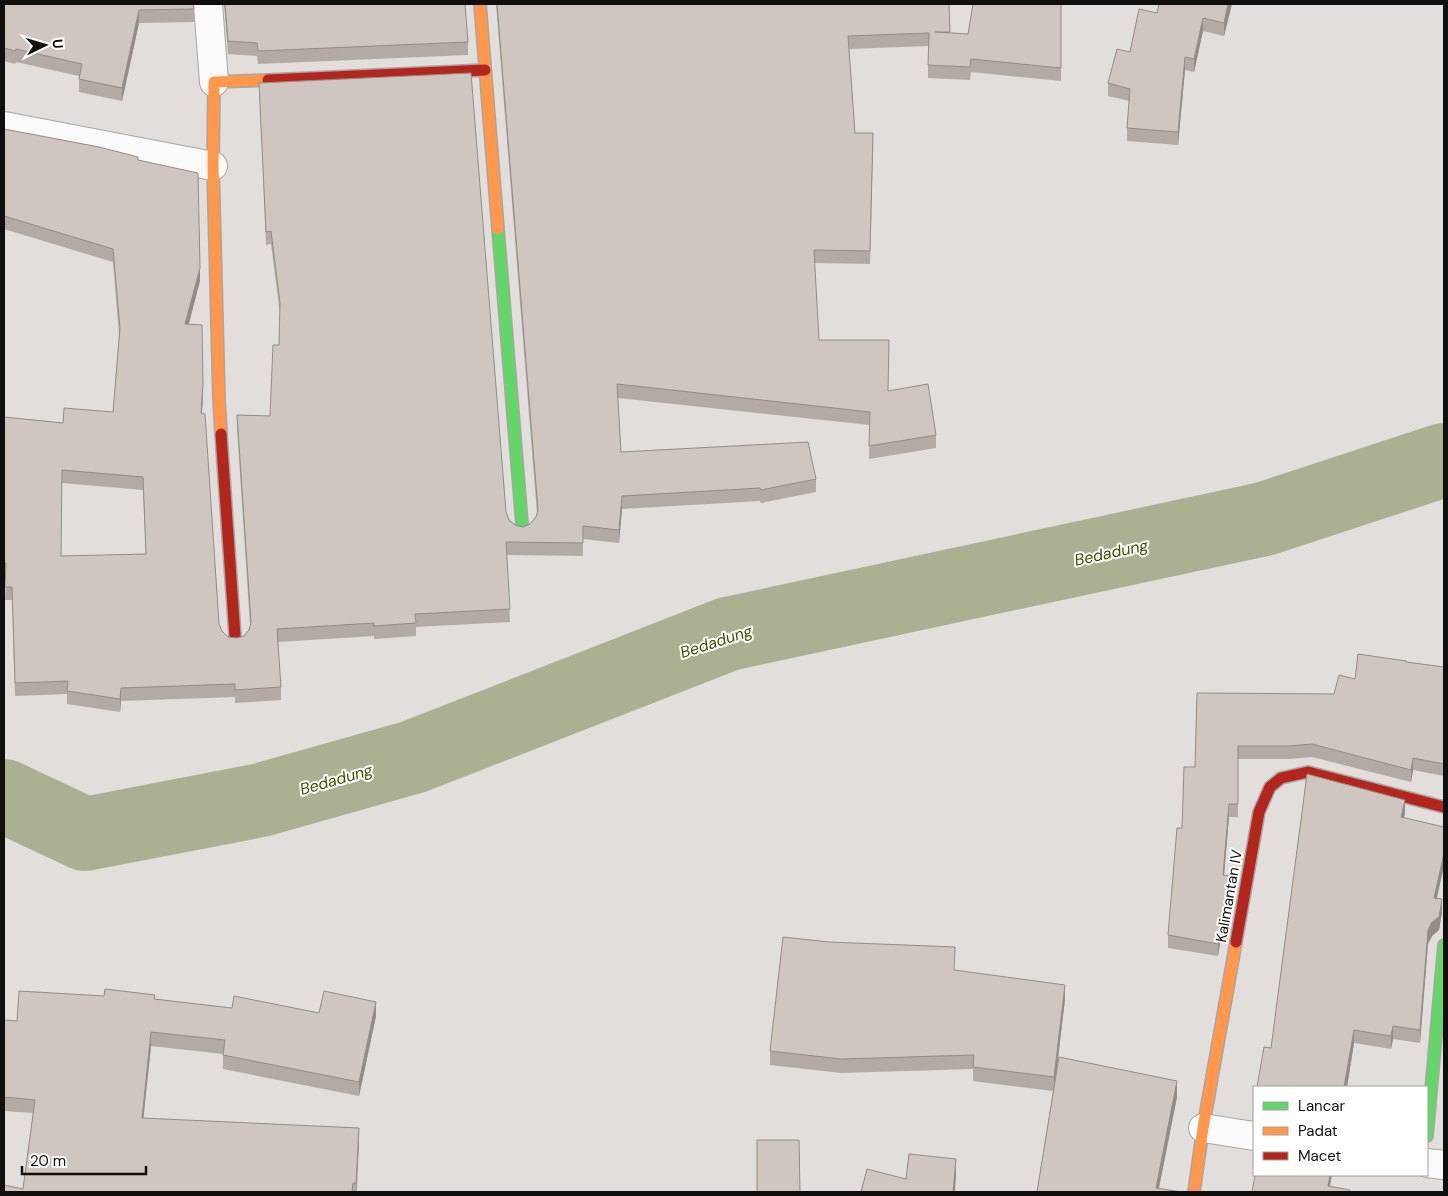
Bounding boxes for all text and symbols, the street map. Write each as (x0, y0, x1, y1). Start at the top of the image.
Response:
north arrow (20, 20, 70, 70)
text: U (49, 38, 67, 49)
water label: Bedadung (1072, 534, 1151, 571)
water label: Bedadung (677, 620, 756, 663)
water label: Bedadung (297, 759, 376, 800)
street label: Kalimantan IV (1211, 848, 1247, 944)
legend (1253, 1086, 1428, 1176)
text: Lancar (1298, 1096, 1345, 1116)
text: Padat (1298, 1121, 1338, 1141)
scale bar (22, 1144, 146, 1176)
text: Macet (1298, 1146, 1342, 1166)
text: 20 m (30, 1151, 66, 1171)

